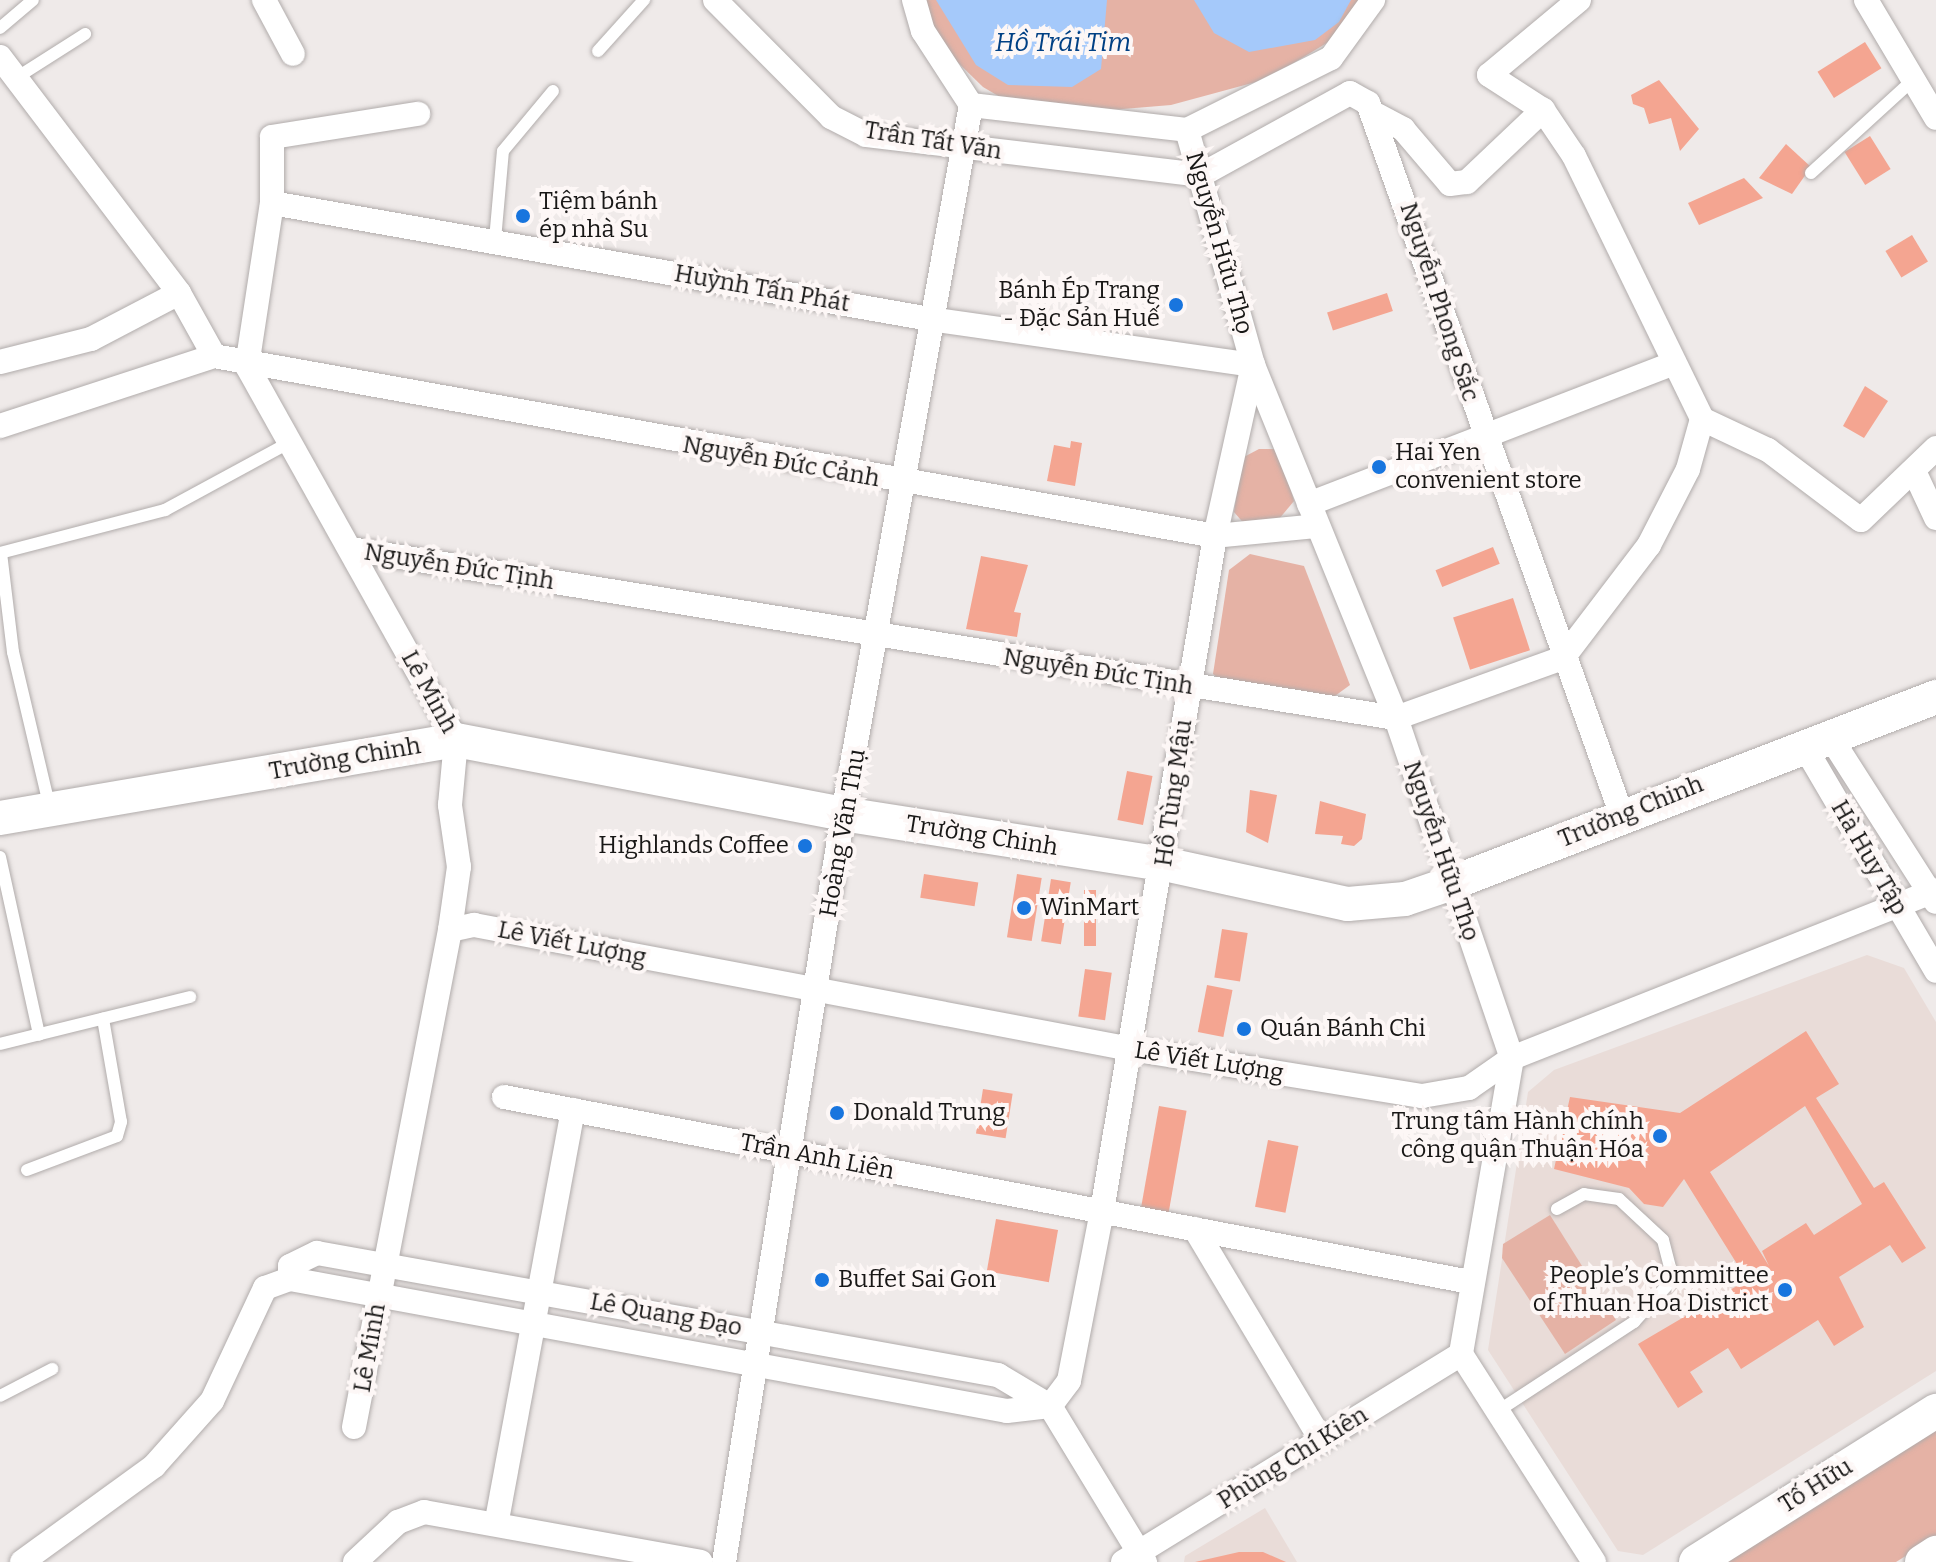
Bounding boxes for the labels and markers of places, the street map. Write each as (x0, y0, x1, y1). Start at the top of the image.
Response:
place label: Tiệm bánh ép nhà Su (539, 188, 658, 244)
marker: Tiệm bánh ép nhà Su (514, 207, 532, 225)
place label: Bánh Ép Trang - Đặc Sản Huế (998, 277, 1160, 333)
marker: Bánh Ép Trang - Đặc Sản Huế (1167, 296, 1185, 314)
place label: Hai Yen convenient store (1395, 439, 1582, 495)
marker: Hai Yen convenient store (1370, 458, 1388, 476)
place label: Highlands Coffee (598, 832, 789, 860)
marker: Highlands Coffee (796, 837, 814, 855)
place label: WinMart (1040, 894, 1139, 922)
marker: WinMart (1015, 899, 1033, 917)
place label: Quán Bánh Chi (1260, 1015, 1426, 1043)
marker: Quán Bánh Chi (1235, 1020, 1253, 1038)
place label: Donald Trung (853, 1099, 1006, 1127)
marker: Donald Trung (828, 1104, 846, 1122)
place label: Trung tâm Hành chính công quận Thuận Hóa (1392, 1108, 1644, 1164)
marker: Trung tâm Hành chính công quận Thuận Hóa (1651, 1127, 1669, 1145)
place label: People’s Committee of Thuan Hoa District (1533, 1262, 1769, 1318)
place label: Buffet Sai Gon (838, 1266, 996, 1294)
marker: Buffet Sai Gon (813, 1271, 831, 1289)
marker: People’s Committee of Thuan Hoa District (1776, 1281, 1794, 1299)

